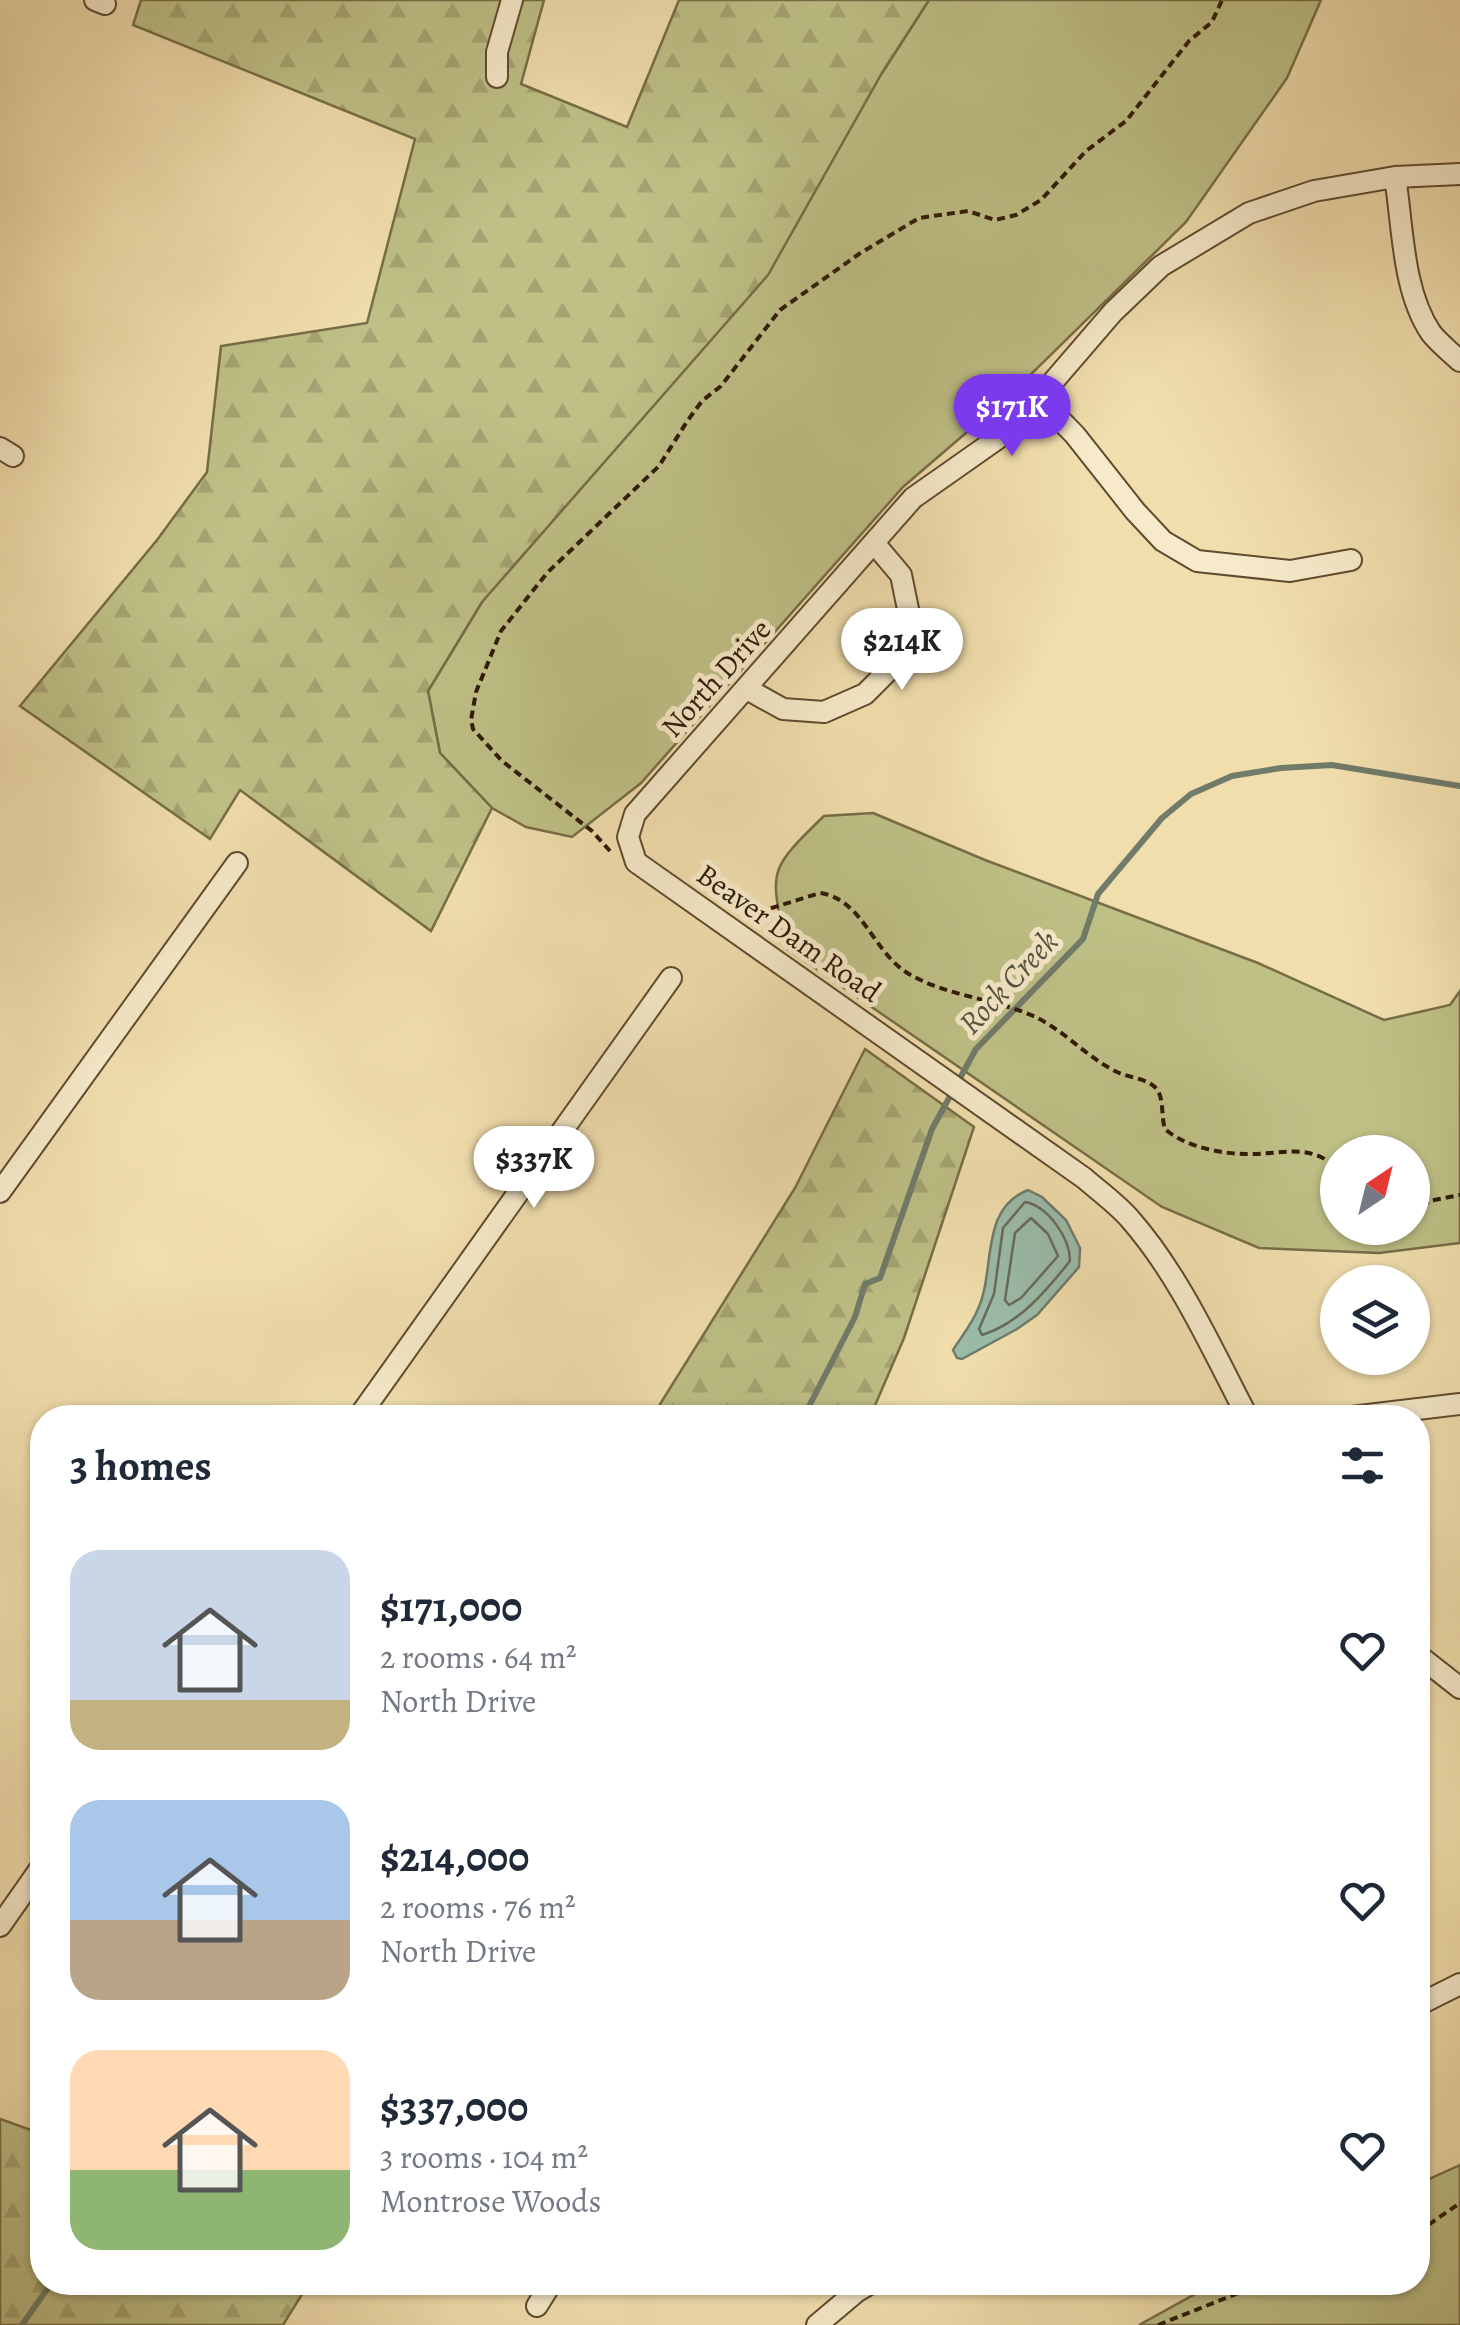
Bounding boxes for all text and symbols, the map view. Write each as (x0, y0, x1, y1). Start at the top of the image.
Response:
pin: $171K (942, 374, 1082, 459)
text: $171K (976, 384, 1048, 428)
pin: $214K (832, 608, 972, 693)
street label: North Drive (652, 610, 780, 746)
text: $214K (863, 618, 941, 662)
street label: Beaver Dam Road (689, 854, 890, 1012)
water label: Rock Creek (948, 920, 1068, 1044)
pin: $337K (464, 1126, 604, 1211)
north arrow (1320, 1135, 1430, 1245)
map controls (1320, 1135, 1430, 1375)
text: $337K (495, 1136, 573, 1180)
button: layers (1320, 1265, 1430, 1375)
text: 3 homes (70, 1437, 212, 1494)
icon: filters (1335, 1438, 1390, 1493)
text: $171,000 (380, 1578, 522, 1635)
icon: home (150, 1590, 270, 1710)
icon: heart (1335, 1623, 1390, 1678)
text: 2 rooms · 64 m² (380, 1635, 577, 1679)
text: North Drive (380, 1679, 536, 1723)
text: $214,000 (380, 1828, 529, 1885)
icon: home (150, 1840, 270, 1960)
icon: heart (1335, 1873, 1390, 1928)
text: 2 rooms · 76 m² (380, 1885, 576, 1929)
text: North Drive (380, 1929, 536, 1973)
text: $337,000 (380, 2078, 528, 2135)
icon: home (150, 2090, 270, 2210)
icon: heart (1335, 2123, 1390, 2178)
text: 3 rooms · 104 m² (380, 2135, 588, 2179)
text: Montrose Woods (380, 2179, 601, 2223)

